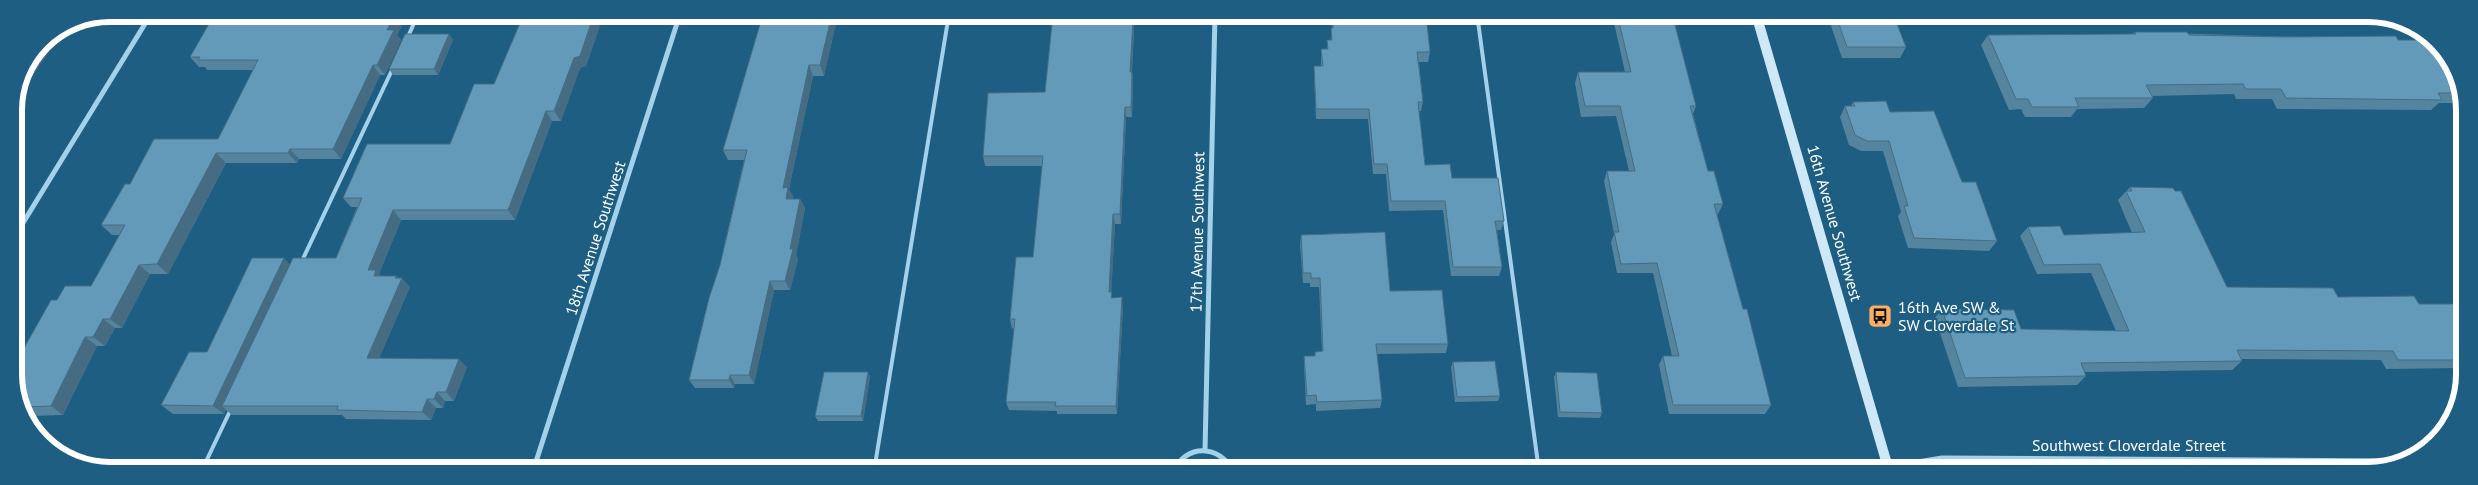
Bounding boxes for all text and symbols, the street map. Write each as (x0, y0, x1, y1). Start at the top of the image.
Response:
street label: 16th Avenue Southwest (1803, 143, 1867, 304)
street label: 17th Avenue Southwest (1186, 151, 1208, 313)
street label: 18th Avenue Southwest (561, 158, 630, 318)
place label: 16th Ave SW & SW Cloverdale St (1898, 297, 2015, 335)
bus stop icon: 16th Ave SW & SW Cloverdale St (1867, 303, 1893, 329)
street label: Southwest Cloverdale Street (2032, 435, 2226, 455)

